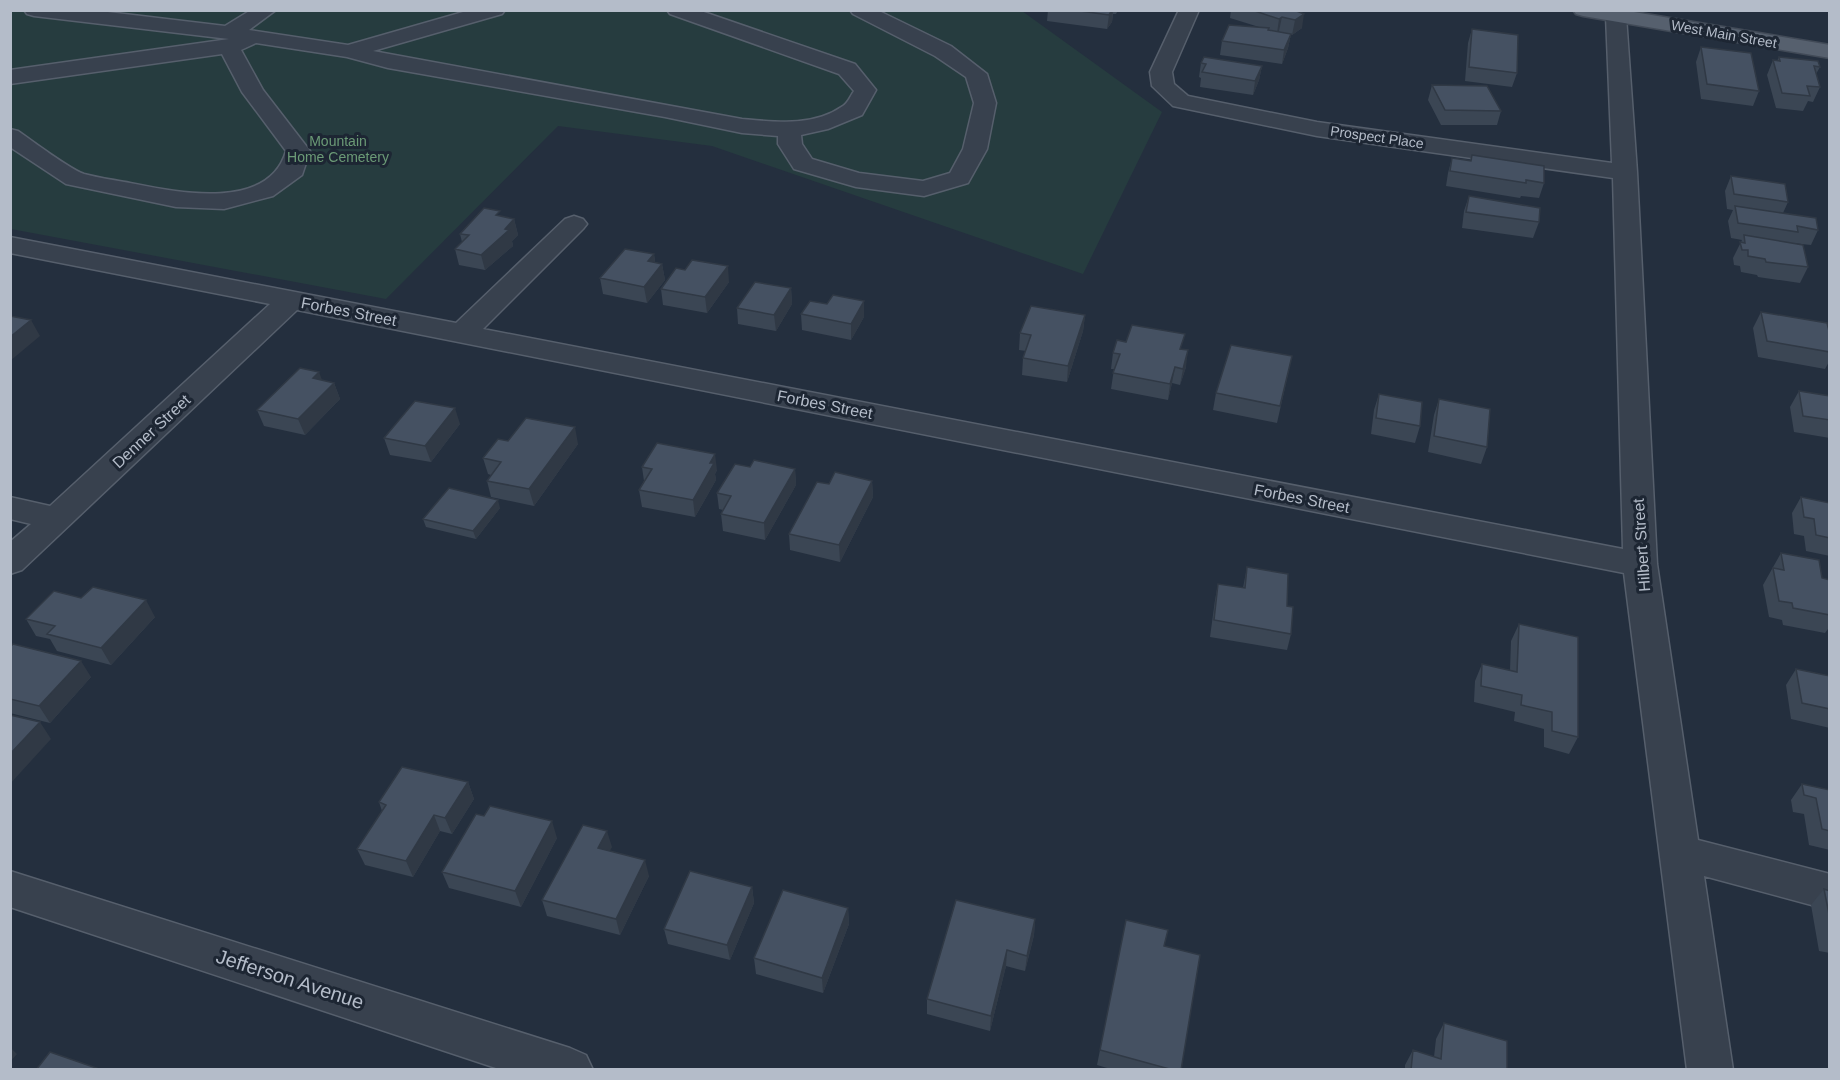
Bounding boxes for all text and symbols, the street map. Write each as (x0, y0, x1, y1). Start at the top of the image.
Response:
street label: West Main Street (1670, 17, 1778, 51)
street label: Prospect Place (1329, 123, 1425, 152)
park label: Mountain Home Cemetery (287, 133, 389, 165)
street label: Forbes Street (300, 294, 399, 329)
street label: Forbes Street (776, 387, 875, 422)
street label: Denner Street (109, 391, 194, 472)
street label: Forbes Street (1253, 481, 1352, 516)
street label: Hilbert Street (1630, 497, 1653, 592)
street label: Jefferson Avenue (213, 945, 367, 1013)

